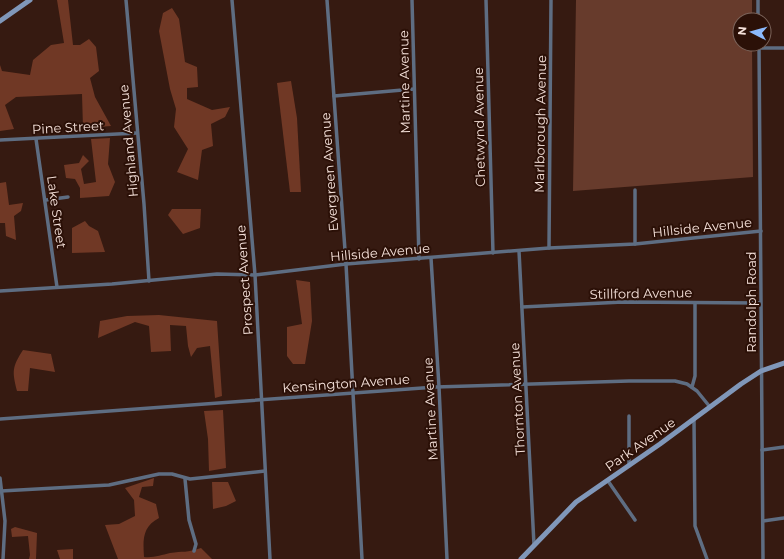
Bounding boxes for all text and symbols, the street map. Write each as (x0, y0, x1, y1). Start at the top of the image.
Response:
north arrow (732, 12, 772, 52)
text: N (735, 26, 749, 36)
street label: Martine Avenue (395, 30, 413, 134)
street label: Marlborough Avenue (531, 55, 549, 193)
street label: Chetwynd Avenue (470, 67, 488, 187)
street label: Highland Avenue (115, 84, 141, 198)
street label: Evergreen Avenue (317, 112, 341, 232)
street label: Pine Street (32, 117, 104, 137)
street label: Lake Street (44, 175, 70, 249)
street label: Hillside Avenue (651, 214, 753, 240)
street label: Prospect Avenue (232, 224, 256, 336)
street label: Hillside Avenue (329, 240, 431, 264)
street label: Randolph Road (743, 251, 759, 353)
street label: Stillford Avenue (590, 284, 693, 302)
street label: Thornton Avenue (506, 342, 528, 456)
street label: Martine Avenue (419, 357, 441, 461)
street label: Kensington Avenue (282, 371, 410, 395)
street label: Park Avenue (602, 414, 678, 474)

